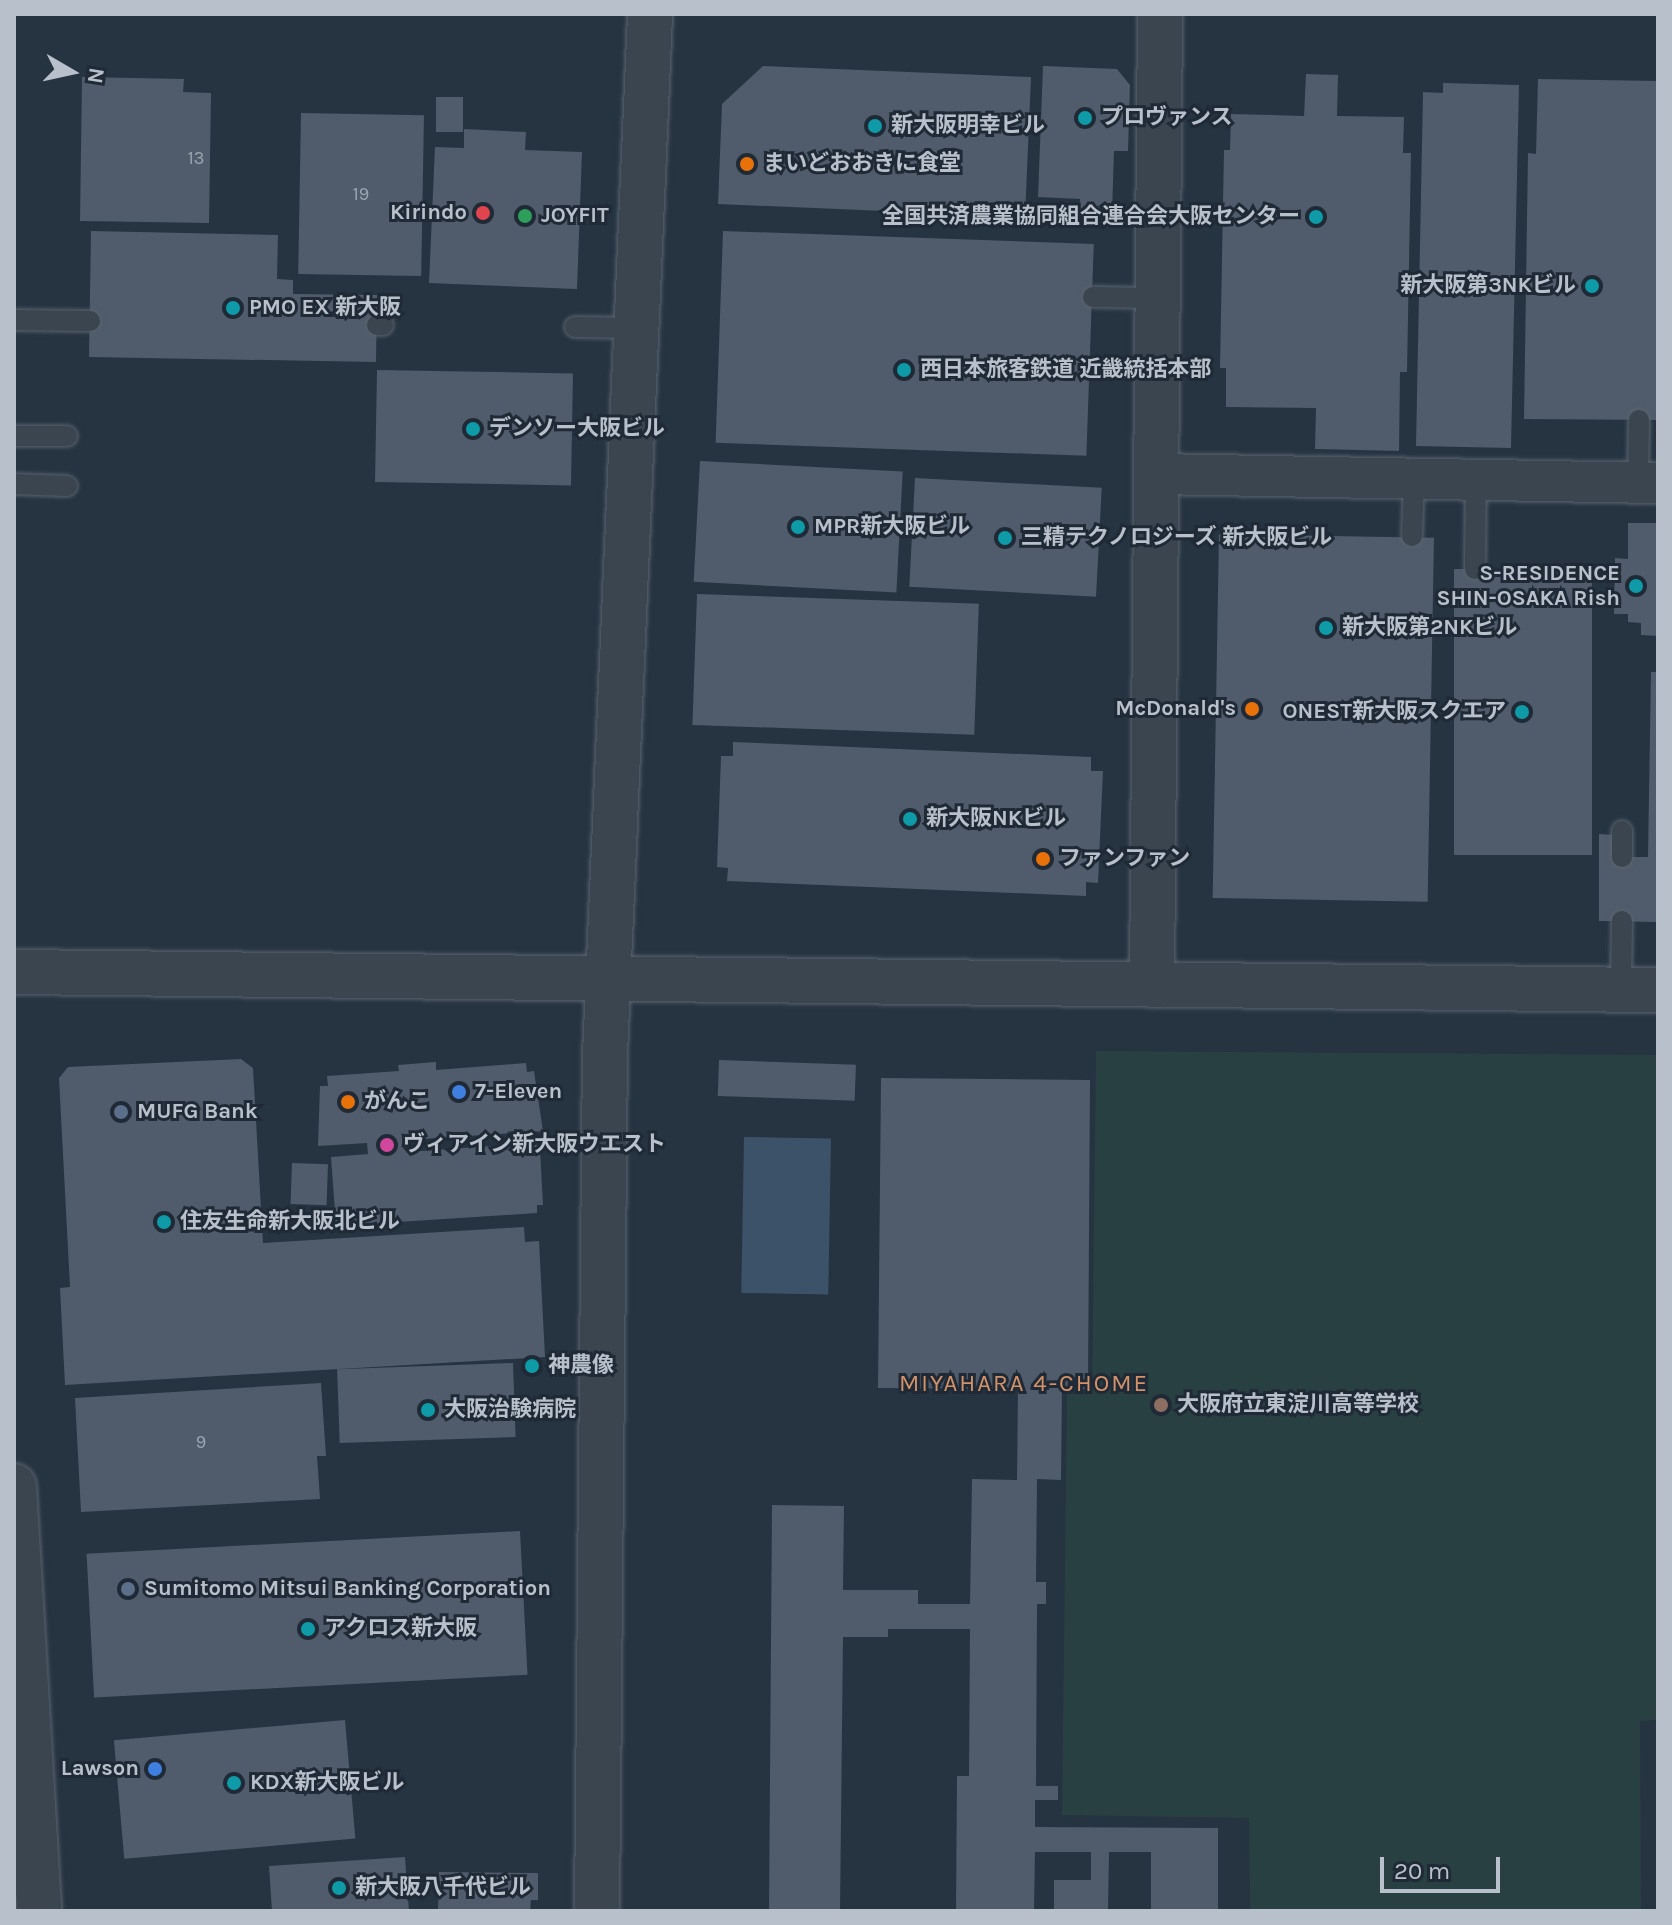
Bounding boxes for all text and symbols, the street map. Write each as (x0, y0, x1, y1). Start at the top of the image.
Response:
north arrow (32, 32, 112, 112)
text: N (82, 66, 110, 86)
place label: プロヴァンス (1101, 105, 1233, 131)
marker: プロヴァンス (1076, 109, 1094, 127)
place label: 新大阪明幸ビル (891, 113, 1045, 139)
marker: 新大阪明幸ビル (866, 117, 884, 135)
house number: 13 (188, 147, 204, 169)
place label: まいどおおきに食堂 (763, 151, 961, 177)
marker: まいどおおきに食堂 (738, 155, 756, 173)
house number: 19 (353, 183, 369, 205)
place label: Kirindo (390, 200, 467, 226)
place label: JOYFIT (541, 203, 609, 229)
marker: Kirindo (474, 204, 492, 222)
place label: 全国共済農業協同組合連合会大阪センター (882, 204, 1300, 230)
marker: JOYFIT (516, 207, 534, 225)
marker: 全国共済農業協同組合連合会大阪センター (1307, 208, 1325, 226)
place label: 新大阪第3NKビル (1400, 273, 1576, 299)
marker: 新大阪第3NKビル (1583, 277, 1601, 295)
place label: PMO EX 新大阪 (249, 295, 401, 321)
marker: PMO EX 新大阪 (224, 299, 242, 317)
place label: 西日本旅客鉄道 近畿統括本部 (920, 357, 1212, 383)
marker: 西日本旅客鉄道 近畿統括本部 (895, 361, 913, 379)
place label: デンソー大阪ビル (489, 416, 665, 442)
marker: デンソー大阪ビル (464, 420, 482, 438)
place label: MPR新大阪ビル (814, 514, 970, 540)
marker: MPR新大阪ビル (789, 518, 807, 536)
place label: 三精テクノロジーズ 新大阪ビル (1021, 525, 1335, 551)
marker: 三精テクノロジーズ 新大阪ビル (996, 529, 1014, 547)
place label: S-RESIDENCE SHIN-OSAKA Rish (1437, 560, 1620, 612)
marker: S-RESIDENCE SHIN-OSAKA Rish (1627, 577, 1645, 595)
place label: 新大阪第2NKビル (1342, 615, 1517, 641)
marker: 新大阪第2NKビル (1317, 619, 1335, 637)
place label: McDonald's (1115, 696, 1236, 722)
place label: ONEST新大阪スクエア (1283, 699, 1506, 725)
marker: McDonald's (1243, 700, 1261, 718)
marker: ONEST新大阪スクエア (1513, 703, 1531, 721)
place label: 新大阪NKビル (926, 806, 1066, 832)
marker: 新大阪NKビル (901, 810, 919, 828)
place label: ファンファン (1059, 846, 1191, 872)
marker: ファンファン (1034, 850, 1052, 868)
place label: 7-Eleven (475, 1079, 562, 1105)
marker: 7-Eleven (450, 1083, 468, 1101)
place label: がんこ (364, 1089, 430, 1115)
marker: がんこ (339, 1093, 357, 1111)
place label: MUFG Bank (137, 1099, 258, 1125)
marker: MUFG Bank (112, 1103, 130, 1121)
place label: ヴィアイン新大阪ウエスト (403, 1132, 667, 1158)
marker: ヴィアイン新大阪ウエスト (378, 1136, 396, 1154)
place label: 住友生命新大阪北ビル (180, 1209, 400, 1235)
marker: 住友生命新大阪北ビル (155, 1213, 173, 1231)
place label: 神農像 (548, 1353, 614, 1379)
marker: 神農像 (523, 1357, 541, 1375)
district label: MIYAHARA 4-CHOME (899, 1370, 1149, 1398)
place label: 大阪府立東淀川高等学校 (1177, 1392, 1419, 1418)
marker: 大阪府立東淀川高等学校 (1152, 1396, 1170, 1414)
place label: 大阪治験病院 (444, 1397, 576, 1423)
marker: 大阪治験病院 (419, 1401, 437, 1419)
house number: 9 (196, 1431, 206, 1453)
place label: Sumitomo Mitsui Banking Corporation (144, 1576, 551, 1602)
marker: Sumitomo Mitsui Banking Corporation (119, 1580, 137, 1598)
place label: アクロス新大阪 (324, 1616, 478, 1642)
marker: アクロス新大阪 (299, 1620, 317, 1638)
place label: Lawson (61, 1756, 139, 1782)
marker: Lawson (146, 1760, 164, 1778)
place label: KDX新大阪ビル (250, 1770, 405, 1796)
marker: KDX新大阪ビル (225, 1774, 243, 1792)
scale bar (1384, 1841, 1504, 1891)
text: 20 m (1394, 1857, 1450, 1885)
place label: 新大阪八千代ビル (355, 1875, 531, 1901)
marker: 新大阪八千代ビル (330, 1879, 348, 1897)

